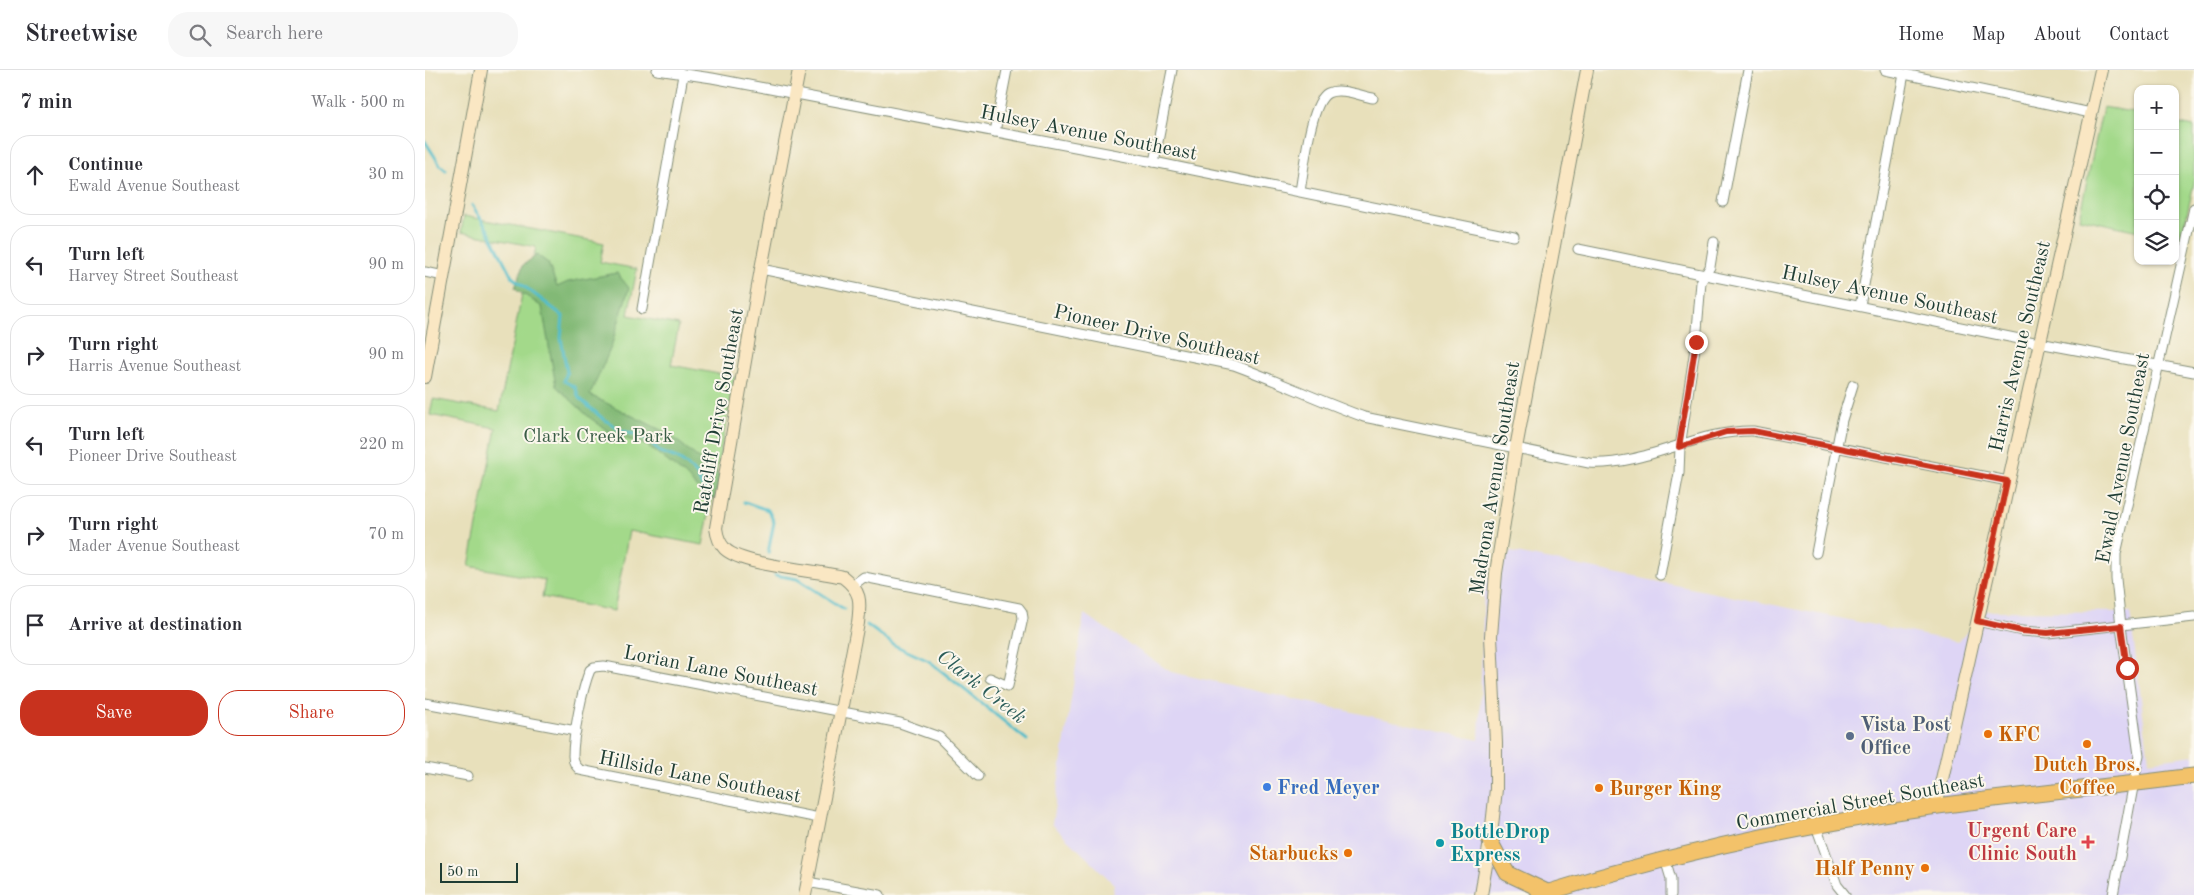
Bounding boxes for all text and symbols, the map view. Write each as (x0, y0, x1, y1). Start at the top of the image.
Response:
search box (168, 12, 518, 57)
icon: search (186, 21, 214, 49)
text: Streetwise (25, 23, 138, 47)
text: Search here (226, 25, 323, 44)
text: Home (1898, 26, 1944, 44)
text: Map (1972, 26, 2005, 44)
text: About (2033, 26, 2081, 44)
text: Contact (2109, 26, 2169, 44)
map controls (2134, 85, 2179, 265)
button: + (2134, 85, 2179, 130)
text: 7 min (20, 92, 73, 113)
text: Walk · 500 m (310, 95, 405, 111)
street label: Hulsey Avenue Southeast (978, 103, 1199, 165)
button: − (2134, 130, 2179, 175)
text: Continue (68, 156, 143, 175)
icon: ahead (21, 161, 49, 189)
text: 30 m (368, 167, 404, 183)
button: locate (2134, 175, 2179, 220)
text: Ewald Avenue Southeast (68, 179, 240, 195)
button: layers (2134, 220, 2179, 265)
street label: Harris Avenue Southeast (1987, 239, 2055, 454)
text: Turn left (68, 246, 145, 265)
icon: left (21, 251, 49, 279)
text: 90 m (368, 257, 404, 273)
street label: Hulsey Avenue Southeast (1780, 263, 2000, 329)
text: Harvey Street Southeast (68, 269, 239, 285)
street label: Pioneer Drive Southeast (1051, 302, 1262, 369)
street label: Ratcliff Drive Southeast (692, 307, 748, 516)
route end (1685, 331, 1708, 354)
text: Turn right (68, 336, 158, 355)
icon: right (21, 341, 49, 369)
text: 90 m (368, 347, 404, 363)
street label: Ewald Avenue Southeast (2094, 351, 2154, 566)
text: Harris Avenue Southeast (68, 359, 241, 375)
street label: Madrona Avenue Southeast (1468, 360, 1524, 597)
text: Turn left (68, 426, 145, 445)
park label: Clark Creek Park (523, 427, 673, 447)
icon: left (21, 431, 49, 459)
text: 220 m (359, 437, 404, 453)
text: Pioneer Drive Southeast (68, 449, 237, 465)
text: Turn right (68, 516, 158, 535)
icon: right (21, 521, 49, 549)
text: 70 m (368, 527, 404, 543)
text: Mader Avenue Southeast (68, 539, 240, 555)
icon: arrive (21, 611, 49, 639)
text: Arrive at destination (68, 616, 242, 635)
street label: Lorian Lane Southeast (622, 643, 820, 701)
water label: Clark Creek (932, 646, 1030, 728)
route start (2116, 657, 2139, 680)
button: Save (20, 690, 208, 736)
button: Share (218, 690, 405, 736)
place label: Vista Post Office (1860, 716, 1951, 759)
place label: KFC (1998, 726, 2040, 746)
marker: KFC (1982, 728, 1994, 740)
marker: Vista Post Office (1844, 730, 1856, 742)
marker: Dutch Bros. Coffee (2081, 738, 2093, 750)
street label: Hillside Lane Southeast (597, 749, 803, 807)
place label: Dutch Bros. Coffee (2033, 756, 2141, 799)
street label: Commercial Street Southeast (1735, 771, 1986, 835)
place label: Fred Meyer (1277, 779, 1380, 799)
place label: Burger King (1609, 780, 1721, 800)
marker: Fred Meyer (1261, 781, 1273, 793)
marker: Burger King (1593, 782, 1605, 794)
place label: Urgent Care Clinic South (1966, 822, 2077, 865)
place label: BottleDrop Express (1450, 823, 1550, 866)
marker: Urgent Care Clinic South (2081, 835, 2095, 849)
marker: BottleDrop Express (1434, 837, 1446, 849)
place label: Starbucks (1249, 845, 1338, 865)
marker: Starbucks (1342, 847, 1354, 859)
scale bar (440, 860, 517, 883)
place label: Half Penny (1814, 860, 1915, 880)
marker: Half Penny (1919, 862, 1931, 874)
text: 50 m (447, 865, 478, 879)

